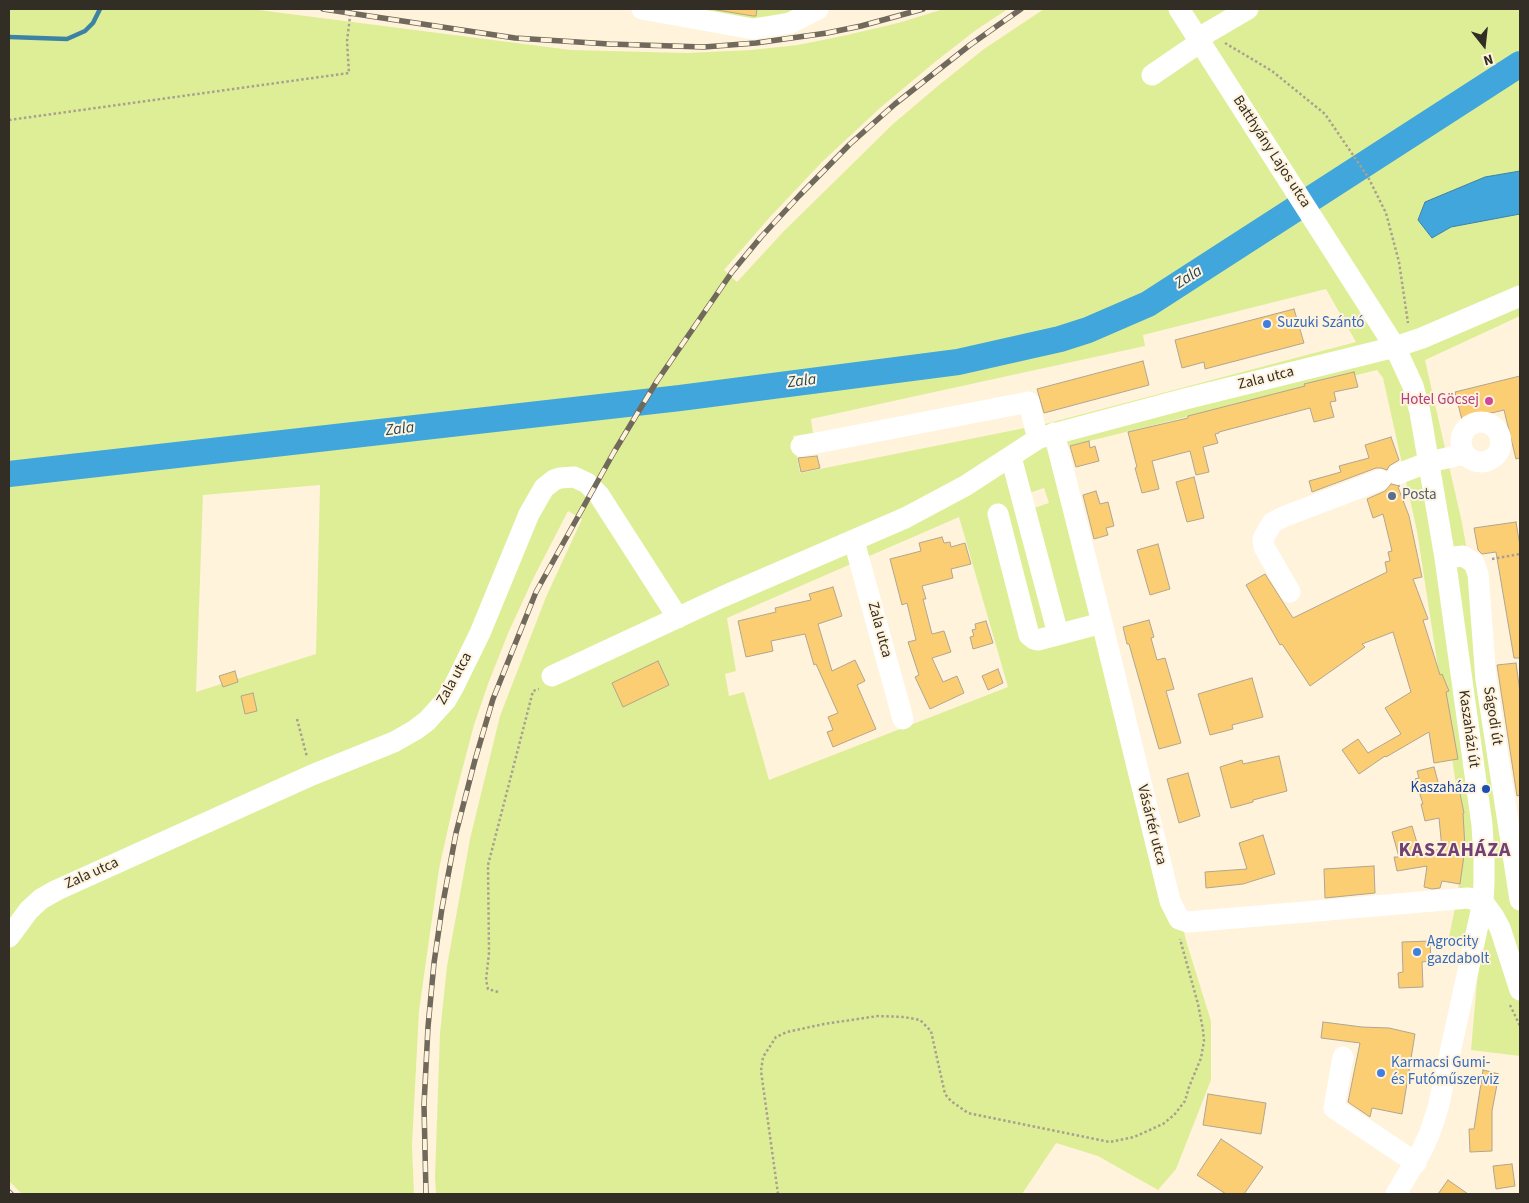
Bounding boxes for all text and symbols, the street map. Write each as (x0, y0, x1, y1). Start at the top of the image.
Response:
north arrow (1459, 20, 1509, 70)
text: N (1481, 49, 1495, 70)
street label: Batthyány Lajos utca (1228, 93, 1314, 211)
water label: Zala (1172, 262, 1206, 294)
place label: Suzuki Szántó (1277, 315, 1364, 333)
marker: Suzuki Szántó (1261, 318, 1273, 330)
street label: Zala utca (1236, 363, 1296, 395)
water label: Zala (786, 371, 818, 393)
place label: Hotel Göcsej (1401, 392, 1479, 410)
marker: Hotel Göcsej (1483, 395, 1495, 407)
water label: Zala (384, 419, 416, 441)
place label: Posta (1402, 487, 1437, 505)
marker: Posta (1386, 490, 1398, 502)
street label: Zala utca (863, 600, 895, 660)
street label: Zala utca (433, 650, 477, 708)
street label: Ságodi út (1478, 685, 1506, 747)
street label: Kaszaházi út (1454, 689, 1482, 769)
place label: Kaszaháza (1411, 780, 1476, 798)
street label: Vásártér utca (1132, 783, 1170, 867)
marker: Kaszaháza (1480, 783, 1492, 795)
district label: KASZAHÁZA (1397, 840, 1513, 864)
street label: Zala utca (62, 854, 122, 894)
place label: Agrocity gazdabolt (1427, 934, 1489, 969)
marker: Agrocity gazdabolt (1411, 946, 1423, 958)
place label: Karmacsi Gumi- és Futóműszerviz (1391, 1055, 1499, 1090)
marker: Karmacsi Gumi- és Futóműszerviz (1375, 1067, 1387, 1079)

